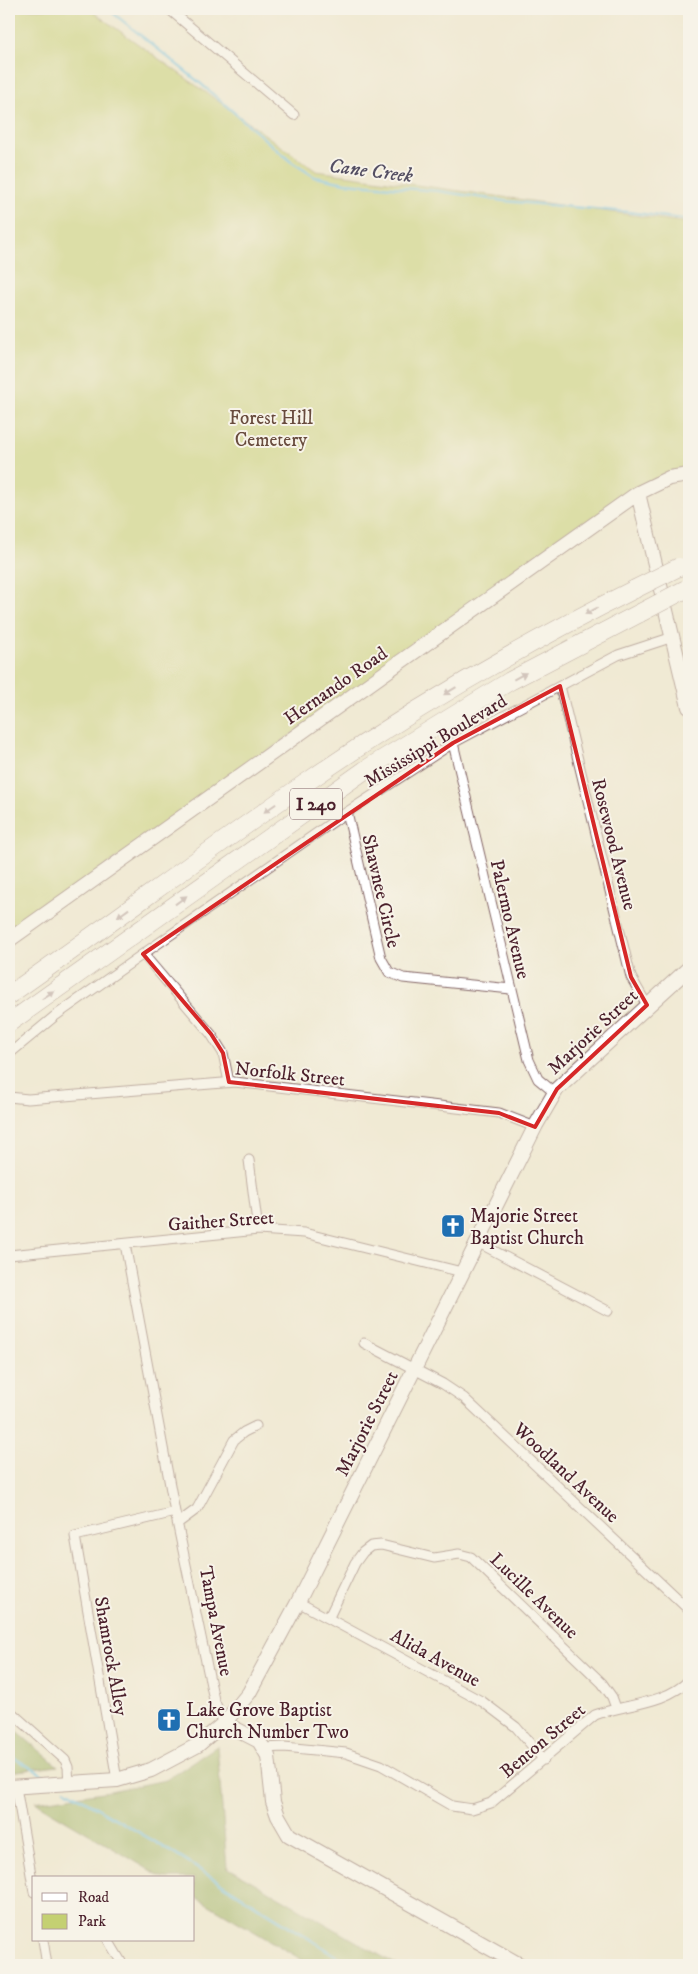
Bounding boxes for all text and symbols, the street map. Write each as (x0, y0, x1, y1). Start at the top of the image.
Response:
water label: Cane Creek (327, 154, 415, 189)
park label: Forest Hill Cemetery (229, 407, 313, 452)
one-way arrow (584, 607, 598, 615)
street label: Hernando Road (280, 642, 392, 730)
one-way arrow (514, 671, 527, 680)
one-way arrow (443, 686, 456, 695)
street label: Mississippi Boulevard (360, 689, 512, 793)
street label: Rosewood Avenue (586, 776, 641, 913)
road number: I 240 (290, 789, 342, 820)
one-way arrow (263, 803, 277, 813)
street label: Shawnee Circle (356, 832, 405, 951)
street label: Palermo Avenue (485, 857, 534, 981)
one-way arrow (174, 895, 187, 906)
one-way arrow (116, 908, 130, 918)
street label: Marjorie Street (543, 984, 643, 1080)
one-way arrow (42, 990, 55, 1000)
street label: Norfolk Street (234, 1057, 346, 1092)
place label: Majorie Street Baptist Church (470, 1205, 584, 1250)
street label: Gaither Street (167, 1206, 275, 1237)
church icon: Majorie Street Baptist Church (440, 1213, 466, 1239)
street label: Marjorie Street (331, 1367, 404, 1480)
street label: Woodland Avenue (508, 1417, 624, 1528)
street label: Lucille Avenue (485, 1548, 583, 1644)
street label: Tampa Avenue (194, 1564, 237, 1678)
street label: Shamrock Alley (89, 1595, 132, 1719)
street label: Alida Avenue (386, 1624, 484, 1692)
place label: Lake Grove Baptist Church Number Two (186, 1699, 349, 1744)
street label: Benton Street (496, 1699, 590, 1783)
church icon: Lake Grove Baptist Church Number Two (156, 1707, 182, 1733)
legend (32, 1876, 195, 1942)
text: Road (78, 1888, 110, 1907)
text: Park (78, 1912, 107, 1931)

